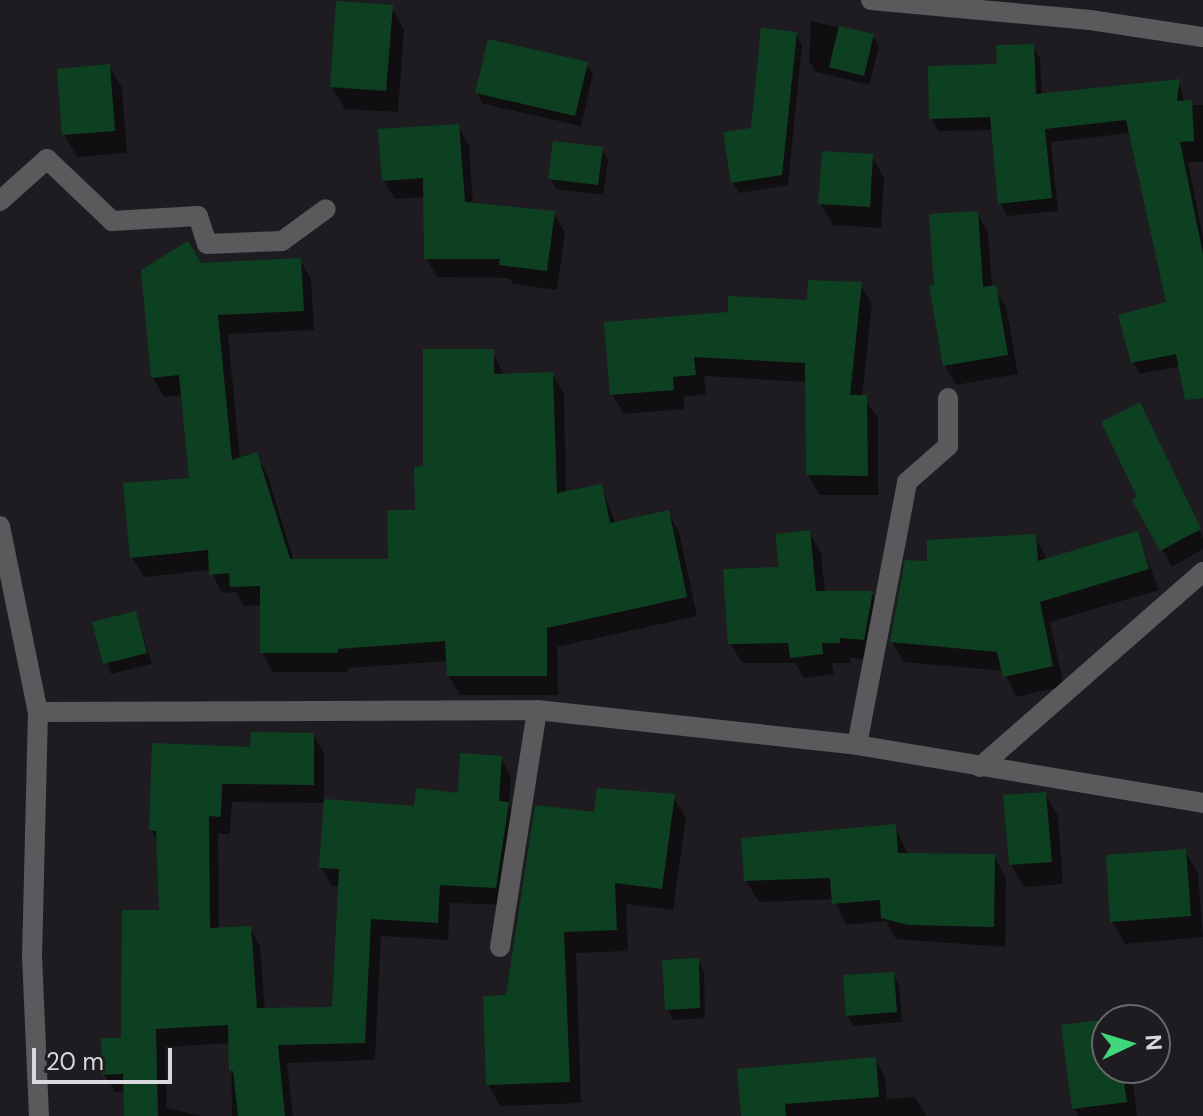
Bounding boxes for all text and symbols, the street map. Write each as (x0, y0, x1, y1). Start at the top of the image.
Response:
north arrow (1091, 1004, 1171, 1084)
scale bar (36, 1032, 176, 1082)
text: N (1138, 1033, 1168, 1051)
text: 20 m (46, 1046, 104, 1077)

